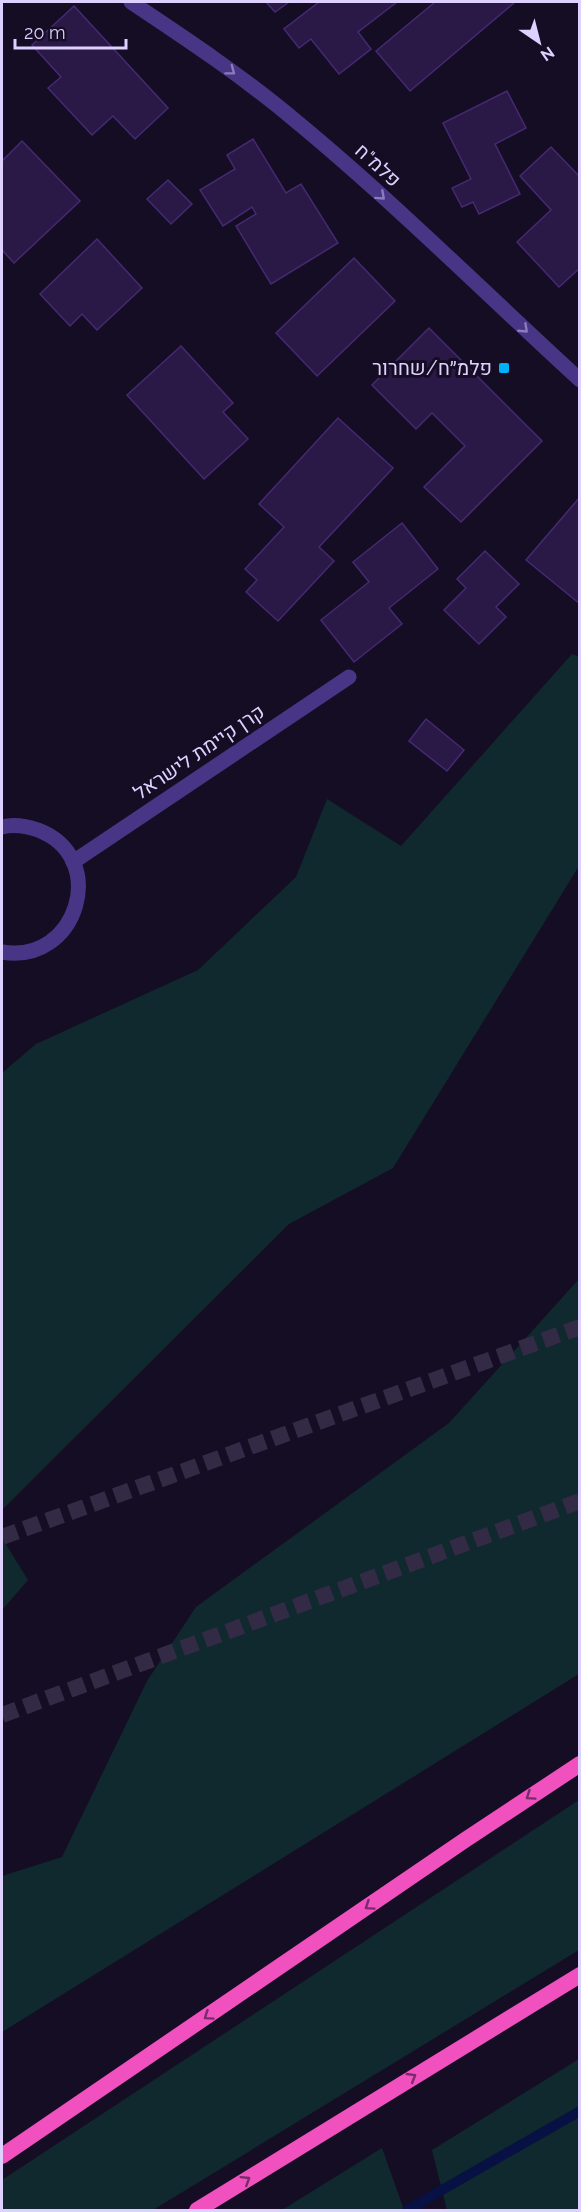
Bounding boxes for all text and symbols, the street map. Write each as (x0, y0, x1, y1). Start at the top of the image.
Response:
scale bar (15, 12, 126, 50)
north arrow (509, 12, 569, 72)
text: 20 m (24, 22, 66, 43)
text: N (537, 43, 558, 65)
one-way arrow (224, 64, 235, 75)
street label: פלמ"ח (350, 138, 406, 192)
one-way arrow (374, 189, 384, 200)
one-way arrow (516, 321, 527, 332)
place label: פלמ״ח/שחרור (372, 356, 492, 380)
marker: פלמ״ח/שחרור (497, 361, 511, 375)
street label: קרן קיימת לישראל (129, 699, 269, 805)
one-way arrow (526, 1789, 537, 1800)
one-way arrow (365, 1899, 376, 1910)
one-way arrow (204, 2009, 215, 2020)
one-way arrow (406, 2073, 416, 2085)
one-way arrow (240, 2175, 250, 2187)

